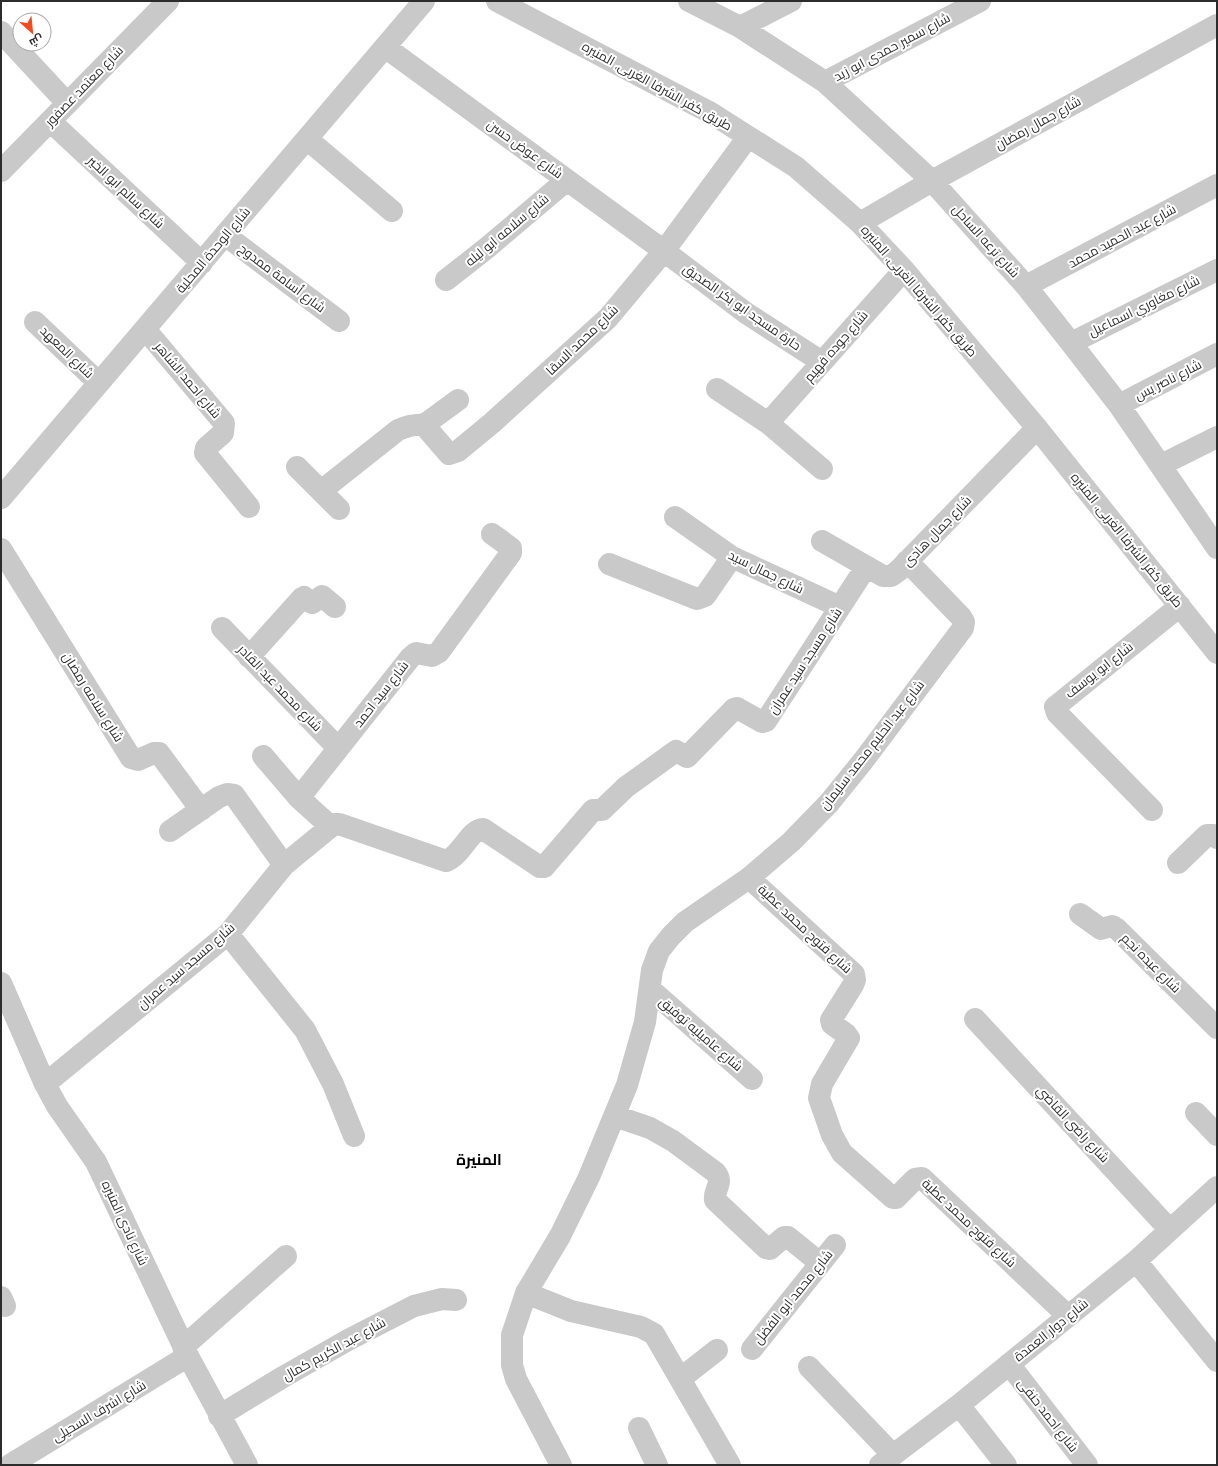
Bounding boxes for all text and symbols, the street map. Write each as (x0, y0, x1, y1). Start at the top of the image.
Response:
street label: شارع سمير حمدى ابو زيد (831, 10, 953, 85)
north arrow (12, 12, 52, 52)
text: ش (27, 31, 46, 49)
street label: طريق كفر الشرفا الغربى, المنيره (579, 38, 735, 134)
street label: شارع معتمد عصفور (41, 43, 127, 131)
street label: شارع جمال رمضان (993, 93, 1084, 154)
street label: شارع عوض حسن (484, 117, 566, 182)
street label: شارع سالم ابو الخير (83, 152, 167, 233)
street label: شارع سلامه ابو ليله (462, 191, 552, 270)
street label: شارع عبد الحميد محمد (1066, 201, 1179, 272)
street label: شارع ترعه الساحل (949, 202, 1023, 281)
street label: شارع الوحدة المحلية (173, 204, 254, 297)
street label: طريق كفر الشرفا الغربى, المنيره (858, 222, 980, 360)
street label: شارع أسامة ممدوح (235, 240, 329, 316)
street label: حارة مسجد ابو بكر الصديق (680, 261, 804, 353)
street label: شارع مغاوري اسماعيل (1086, 273, 1203, 342)
street label: شارع محمد السقا (543, 302, 622, 379)
street label: شارع جوده فهيم (801, 307, 872, 386)
street label: شارع المعهد (37, 323, 97, 382)
street label: شارع احمد الشاهر (150, 338, 224, 422)
street label: شارع ناصر يس (1132, 357, 1204, 404)
street label: طريق كفر الشرفا الغربى, المنيره (1068, 470, 1186, 610)
street label: شارع جمال هادى (900, 493, 975, 570)
street label: شارع جمال سيد (726, 547, 806, 598)
street label: شارع مسجد سيد عمران (765, 605, 846, 717)
street label: شارع ابو يوسف (1062, 639, 1136, 702)
street label: شارع محمد عبد القادر (233, 641, 325, 735)
street label: شارع سلامه رمضان (59, 650, 127, 745)
street label: شارع سيد احمد (351, 658, 412, 731)
street label: شارع عبد الحليم محمد سليمان (817, 677, 929, 814)
street label: شارع فتوح محمد عطية (754, 882, 855, 977)
street label: شارع مسجد سيد عمران (134, 920, 238, 1013)
street label: شارع عبده نجم (1117, 930, 1184, 997)
street label: شارع عاميليه توفيق (656, 994, 746, 1075)
street label: شارع راضى القاضي (1031, 1083, 1112, 1167)
district label: المنيرة (456, 1151, 502, 1169)
street label: شارع فتوح محمد عطية (918, 1176, 1019, 1271)
street label: شارع نادى المنيره (98, 1178, 151, 1268)
street label: شارع محمد ابو الفضل (750, 1247, 836, 1348)
street label: شارع دوار العمدة (1011, 1296, 1092, 1365)
street label: شارع عبد الكريم كمال (280, 1314, 389, 1385)
street label: شارع احمد حنفى (1014, 1375, 1081, 1455)
street label: شارع اشرف السحيلى (49, 1377, 149, 1446)

